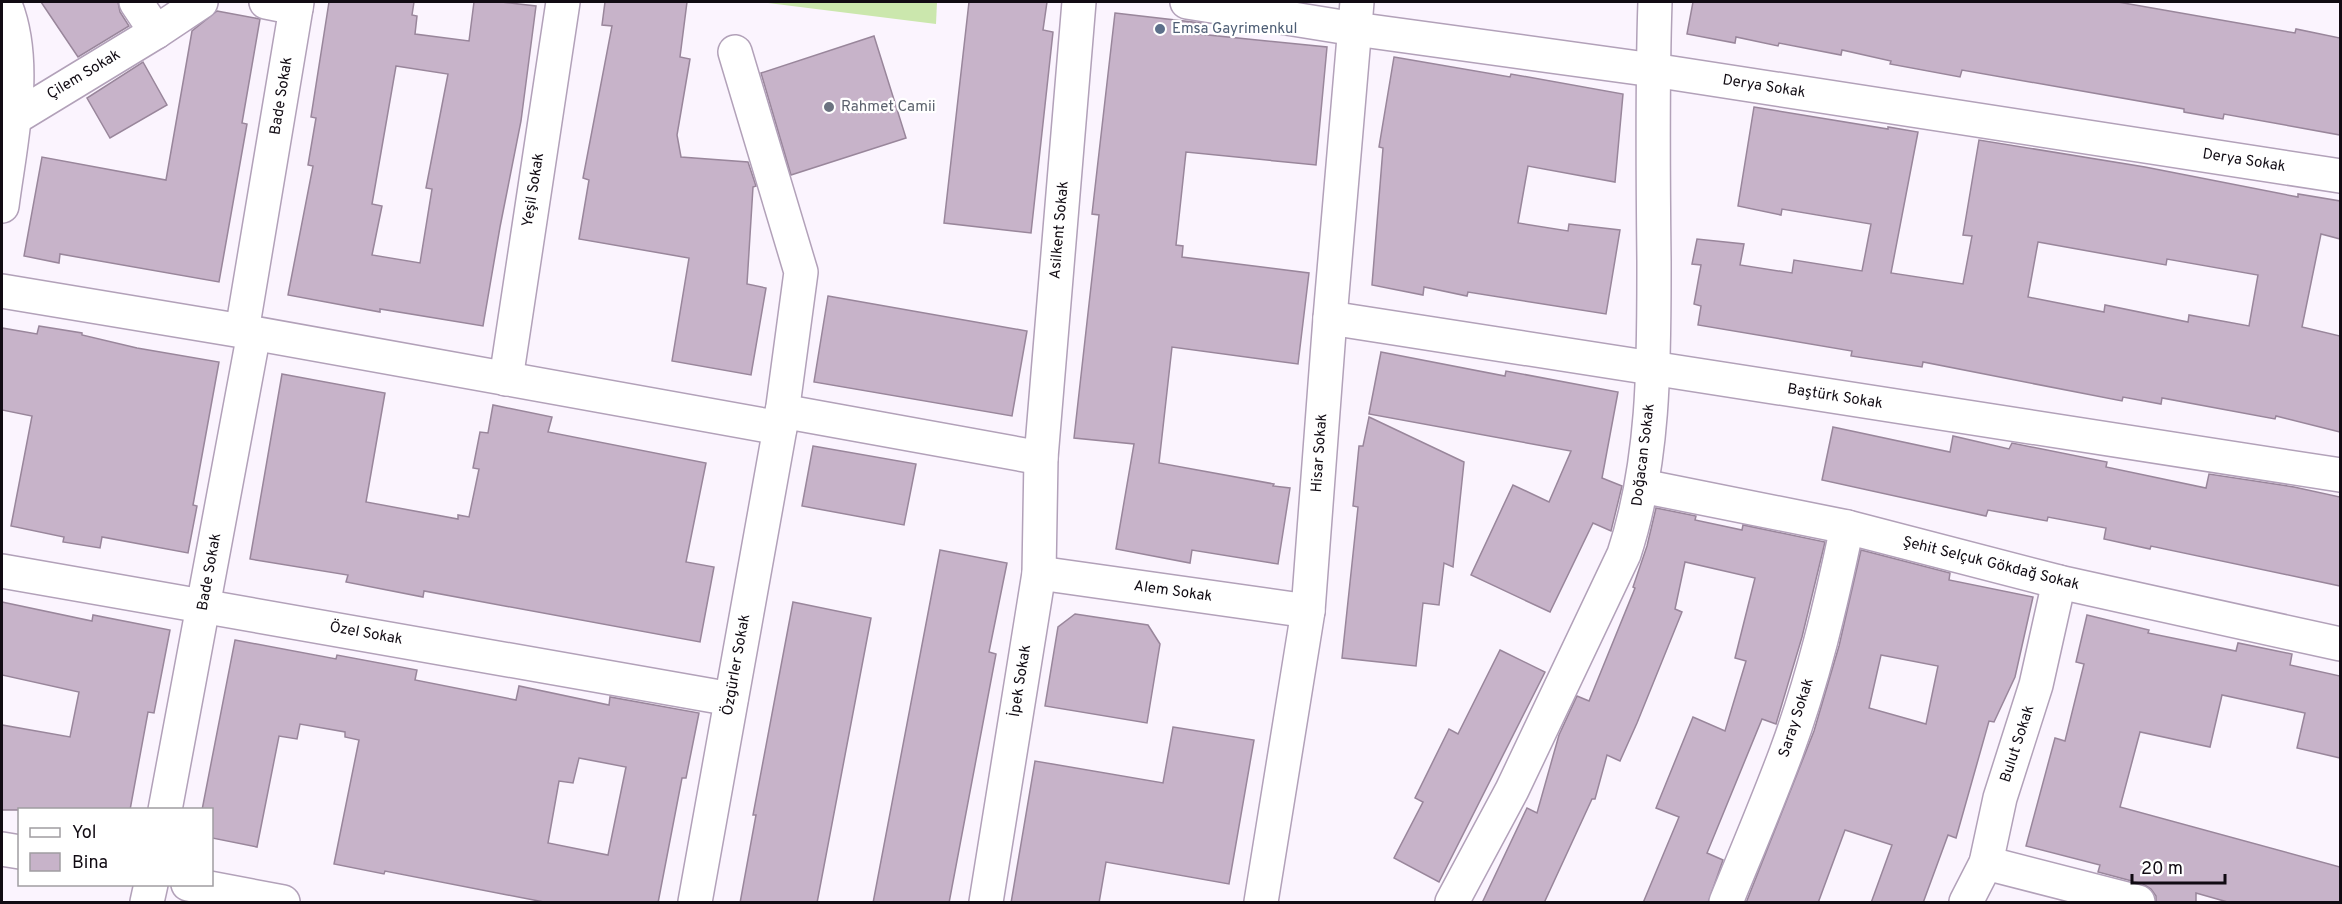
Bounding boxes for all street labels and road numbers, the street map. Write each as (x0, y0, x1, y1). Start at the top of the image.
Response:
street label: Çilem Sokak (44, 46, 124, 104)
street label: Bade Sokak (266, 56, 298, 136)
street label: Derya Sokak (1721, 71, 1807, 103)
street label: Derya Sokak (2201, 145, 2287, 177)
street label: Yeşil Sokak (519, 151, 549, 229)
street label: Asilkent Sokak (1046, 180, 1074, 280)
street label: Baştürk Sokak (1786, 380, 1884, 414)
street label: Doğacan Sokak (1628, 403, 1660, 507)
street label: Hisar Sokak (1308, 413, 1332, 493)
street label: Bade Sokak (194, 532, 226, 612)
street label: Şehit Selçuk Gökdağ Sokak (1901, 533, 2081, 595)
street label: Alem Sokak (1133, 577, 1214, 607)
street label: Özgürler Sokak (718, 613, 755, 717)
street label: Özel Sokak (328, 617, 404, 650)
street label: İpek Sokak (1005, 643, 1036, 719)
street label: Saray Sokak (1775, 676, 1819, 760)
street label: Bulut Sokak (1997, 703, 2039, 785)

